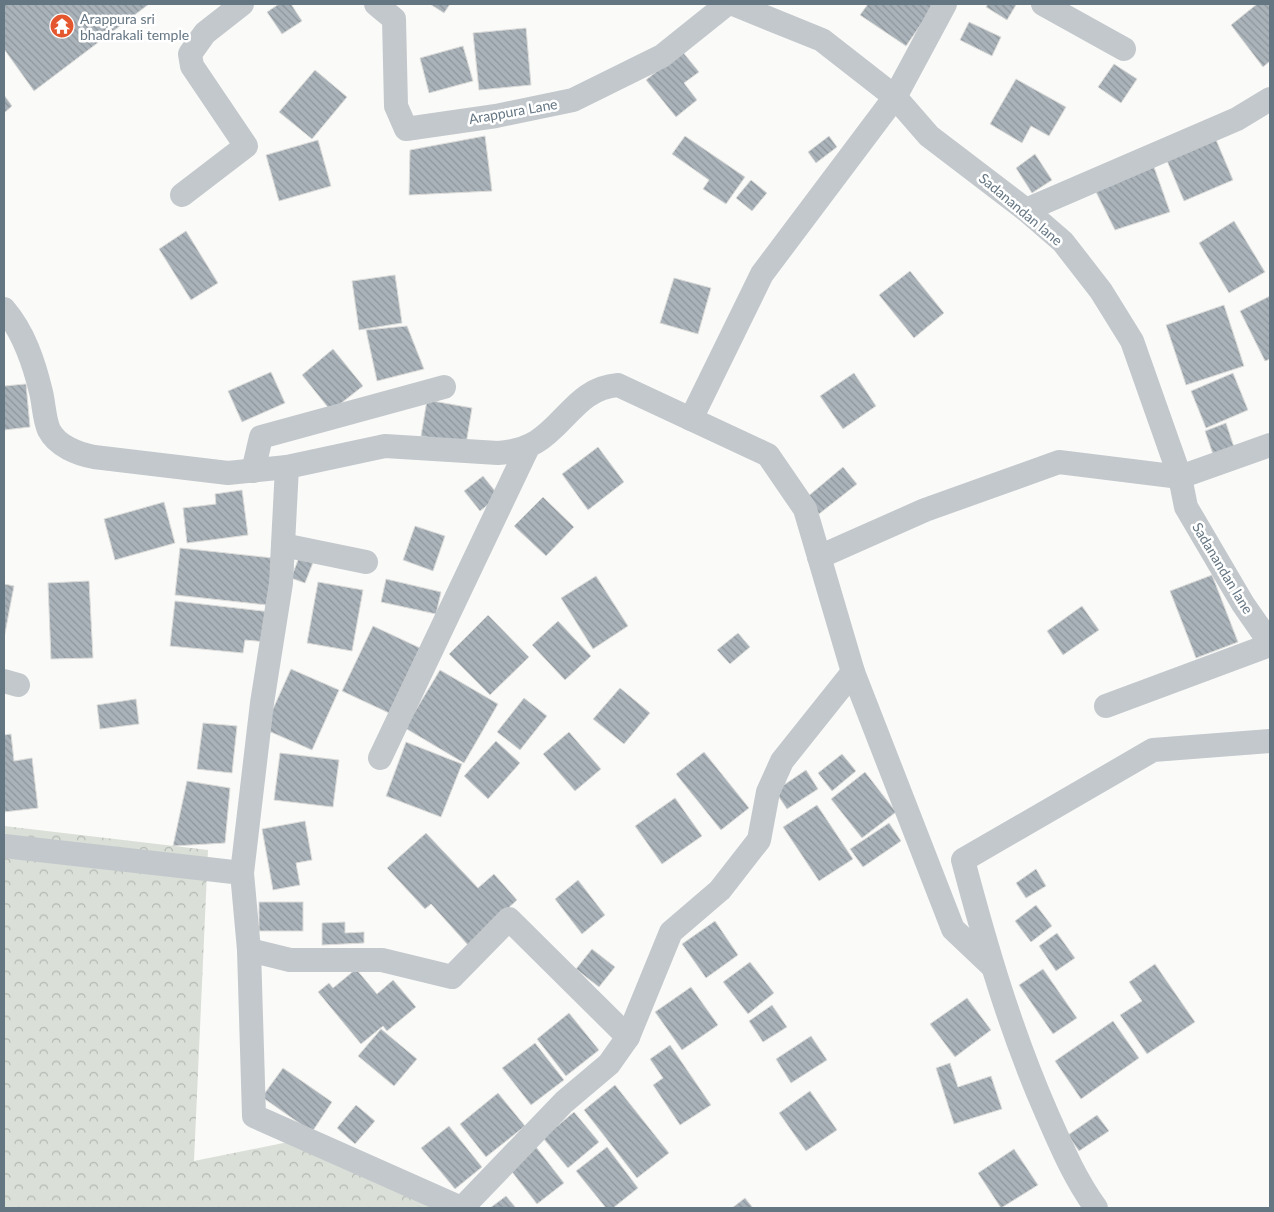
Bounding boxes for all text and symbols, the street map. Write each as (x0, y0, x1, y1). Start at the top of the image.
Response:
place label: Arappura sri bhadrakali temple (80, 10, 189, 43)
temple icon: Arappura sri bhadrakali temple (49, 13, 75, 39)
street label: Arappura Lane (467, 95, 559, 127)
street label: Sadanandan lane (976, 169, 1066, 249)
street label: Sadanandan lane (1189, 519, 1257, 617)

